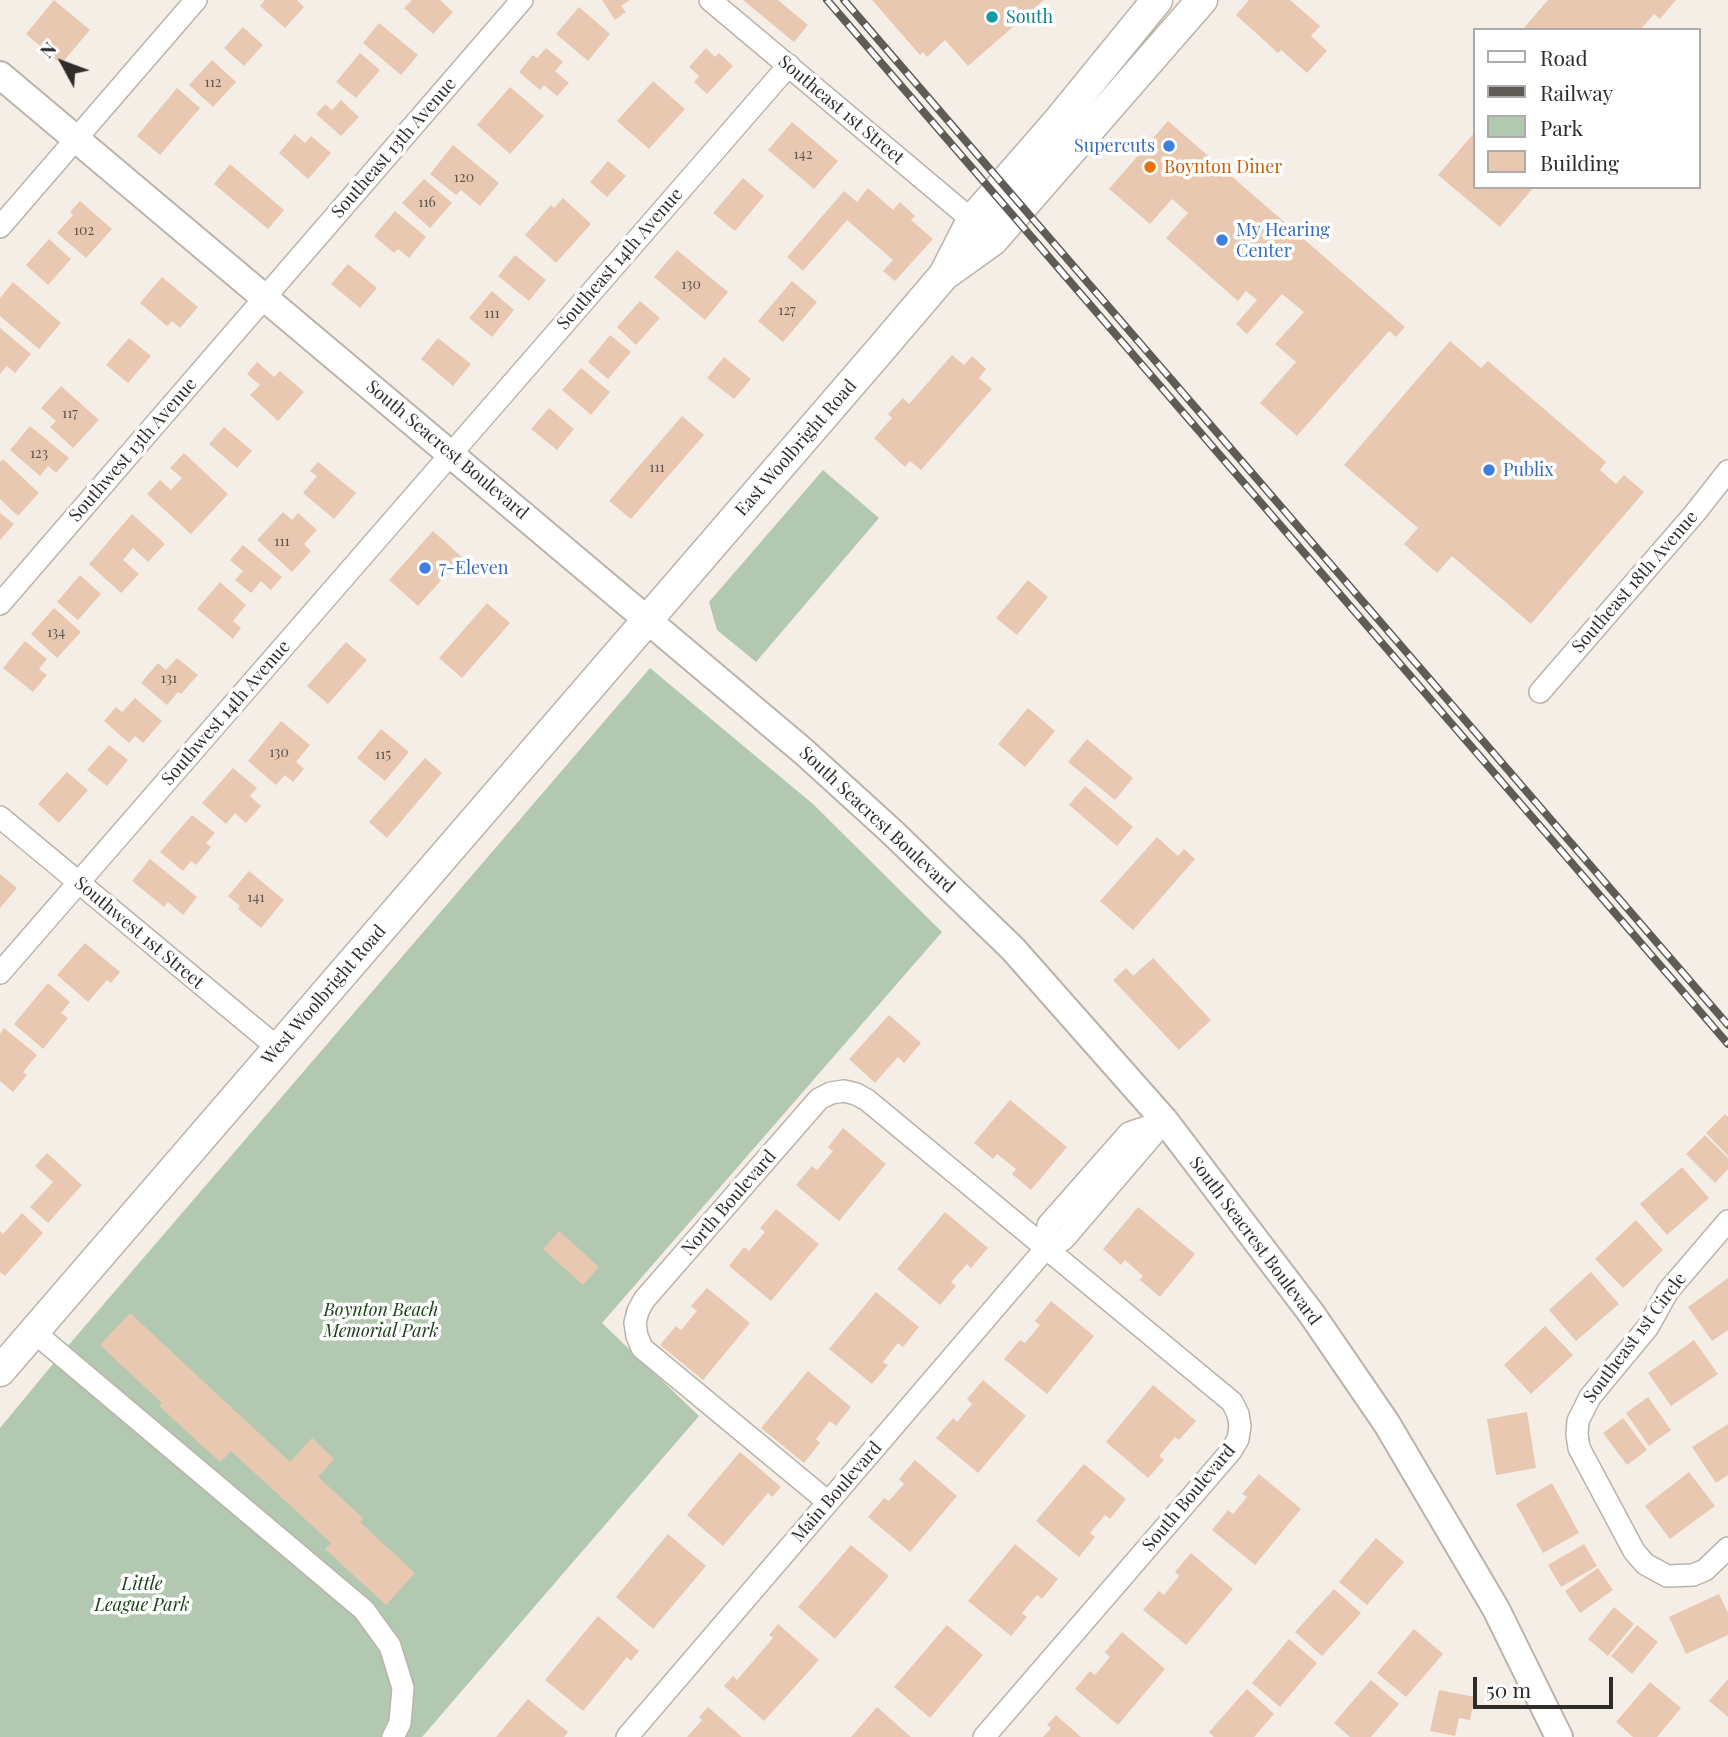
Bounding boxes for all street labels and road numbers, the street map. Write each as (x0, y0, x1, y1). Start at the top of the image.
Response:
street label: Southeast 1st Street (774, 51, 908, 169)
street label: Southeast 13th Avenue (327, 73, 461, 223)
street label: Southeast 14th Avenue (553, 184, 687, 334)
street label: Southwest 13th Avenue (65, 374, 201, 526)
street label: East Woolbright Road (731, 375, 861, 521)
street label: South Seacrest Boulevard (362, 376, 532, 524)
street label: Southeast 18th Avenue (1568, 507, 1702, 657)
street label: Southwest 14th Avenue (157, 636, 295, 790)
street label: South Seacrest Boulevard (795, 742, 959, 898)
street label: Southwest 1st Street (70, 873, 208, 993)
street label: West Woolbright Road (257, 921, 391, 1069)
street label: North Boulevard (677, 1146, 781, 1260)
street label: South Seacrest Boulevard (1185, 1153, 1325, 1329)
street label: Southeast 1st Circle (1579, 1269, 1691, 1407)
street label: Main Boulevard (787, 1437, 887, 1547)
street label: South Boulevard (1138, 1440, 1240, 1556)

